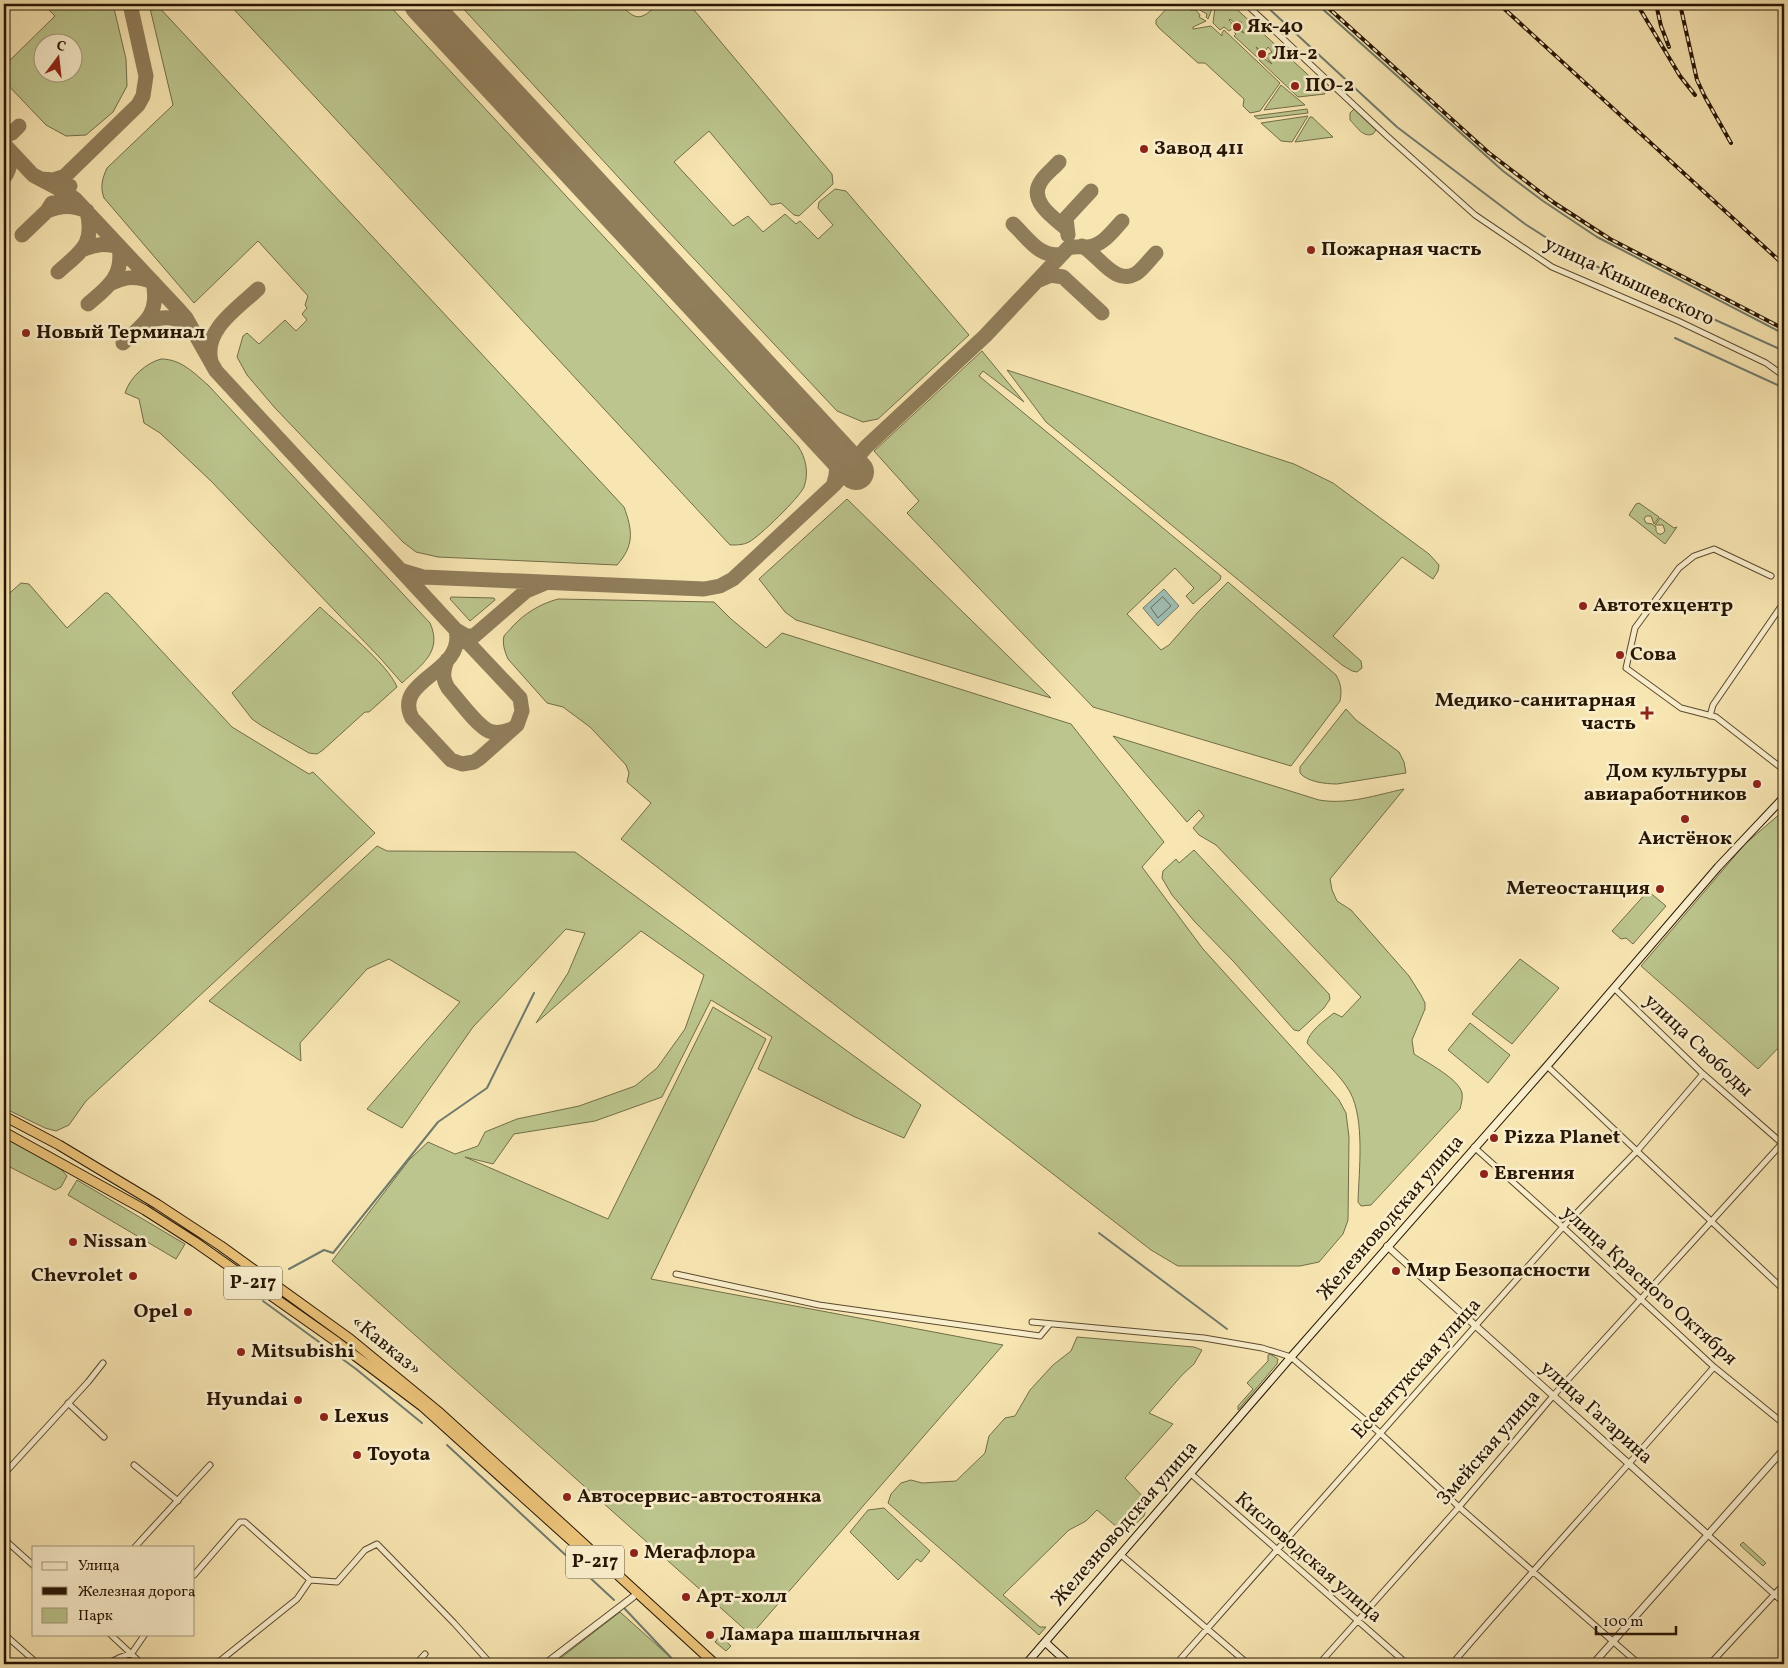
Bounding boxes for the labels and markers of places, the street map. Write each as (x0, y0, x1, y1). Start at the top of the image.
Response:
place label: Як-40 (1247, 13, 1303, 41)
marker: Як-40 (1231, 21, 1243, 33)
place label: Ли-2 (1272, 40, 1318, 68)
marker: Ли-2 (1256, 48, 1268, 60)
place label: ПО-2 (1305, 72, 1354, 100)
marker: ПО-2 (1289, 80, 1301, 92)
place label: Завод 411 (1154, 135, 1244, 163)
marker: Завод 411 (1138, 143, 1150, 155)
place label: Пожарная часть (1321, 236, 1482, 264)
marker: Пожарная часть (1305, 244, 1317, 256)
place label: Новый Терминал (36, 319, 205, 347)
marker: Новый Терминал (20, 327, 32, 339)
place label: Автотехцентр (1593, 592, 1733, 620)
marker: Автотехцентр (1577, 600, 1589, 612)
place label: Сова (1630, 641, 1677, 669)
marker: Сова (1614, 649, 1626, 661)
place label: Медико-санитарная часть (1435, 687, 1636, 738)
marker: Медико-санитарная часть (1640, 706, 1654, 720)
place label: Дом культуры авиаработников (1584, 758, 1747, 809)
marker: Дом культуры авиаработников (1751, 778, 1763, 790)
marker: Аистёнок (1679, 813, 1691, 825)
place label: Аистёнок (1638, 825, 1732, 853)
place label: Метеостанция (1506, 875, 1650, 903)
marker: Метеостанция (1654, 883, 1666, 895)
place label: Pizza Planet (1504, 1124, 1621, 1152)
marker: Pizza Planet (1488, 1132, 1500, 1144)
place label: Евгения (1494, 1160, 1575, 1188)
marker: Евгения (1478, 1168, 1490, 1180)
place label: Nissan (83, 1228, 147, 1256)
marker: Nissan (67, 1236, 79, 1248)
place label: Мир Безопасности (1406, 1257, 1590, 1285)
place label: Chevrolet (31, 1262, 123, 1290)
marker: Мир Безопасности (1390, 1265, 1402, 1277)
marker: Chevrolet (127, 1270, 139, 1282)
place label: Opel (133, 1298, 178, 1326)
marker: Opel (182, 1306, 194, 1318)
place label: Mitsubishi (251, 1338, 355, 1366)
marker: Mitsubishi (235, 1346, 247, 1358)
place label: Hyundai (206, 1386, 288, 1414)
marker: Hyundai (292, 1394, 304, 1406)
place label: Lexus (334, 1403, 389, 1431)
marker: Lexus (318, 1411, 330, 1423)
place label: Toyota (367, 1441, 430, 1469)
marker: Toyota (351, 1449, 363, 1461)
place label: Автосервис-автостоянка (577, 1483, 822, 1511)
marker: Автосервис-автостоянка (561, 1491, 573, 1503)
place label: Мегафлора (644, 1539, 756, 1567)
marker: Мегафлора (628, 1547, 640, 1559)
place label: Арт-холл (696, 1583, 787, 1611)
marker: Арт-холл (680, 1591, 692, 1603)
place label: Ламара шашлычная (720, 1621, 920, 1649)
marker: Ламара шашлычная (704, 1629, 716, 1641)

